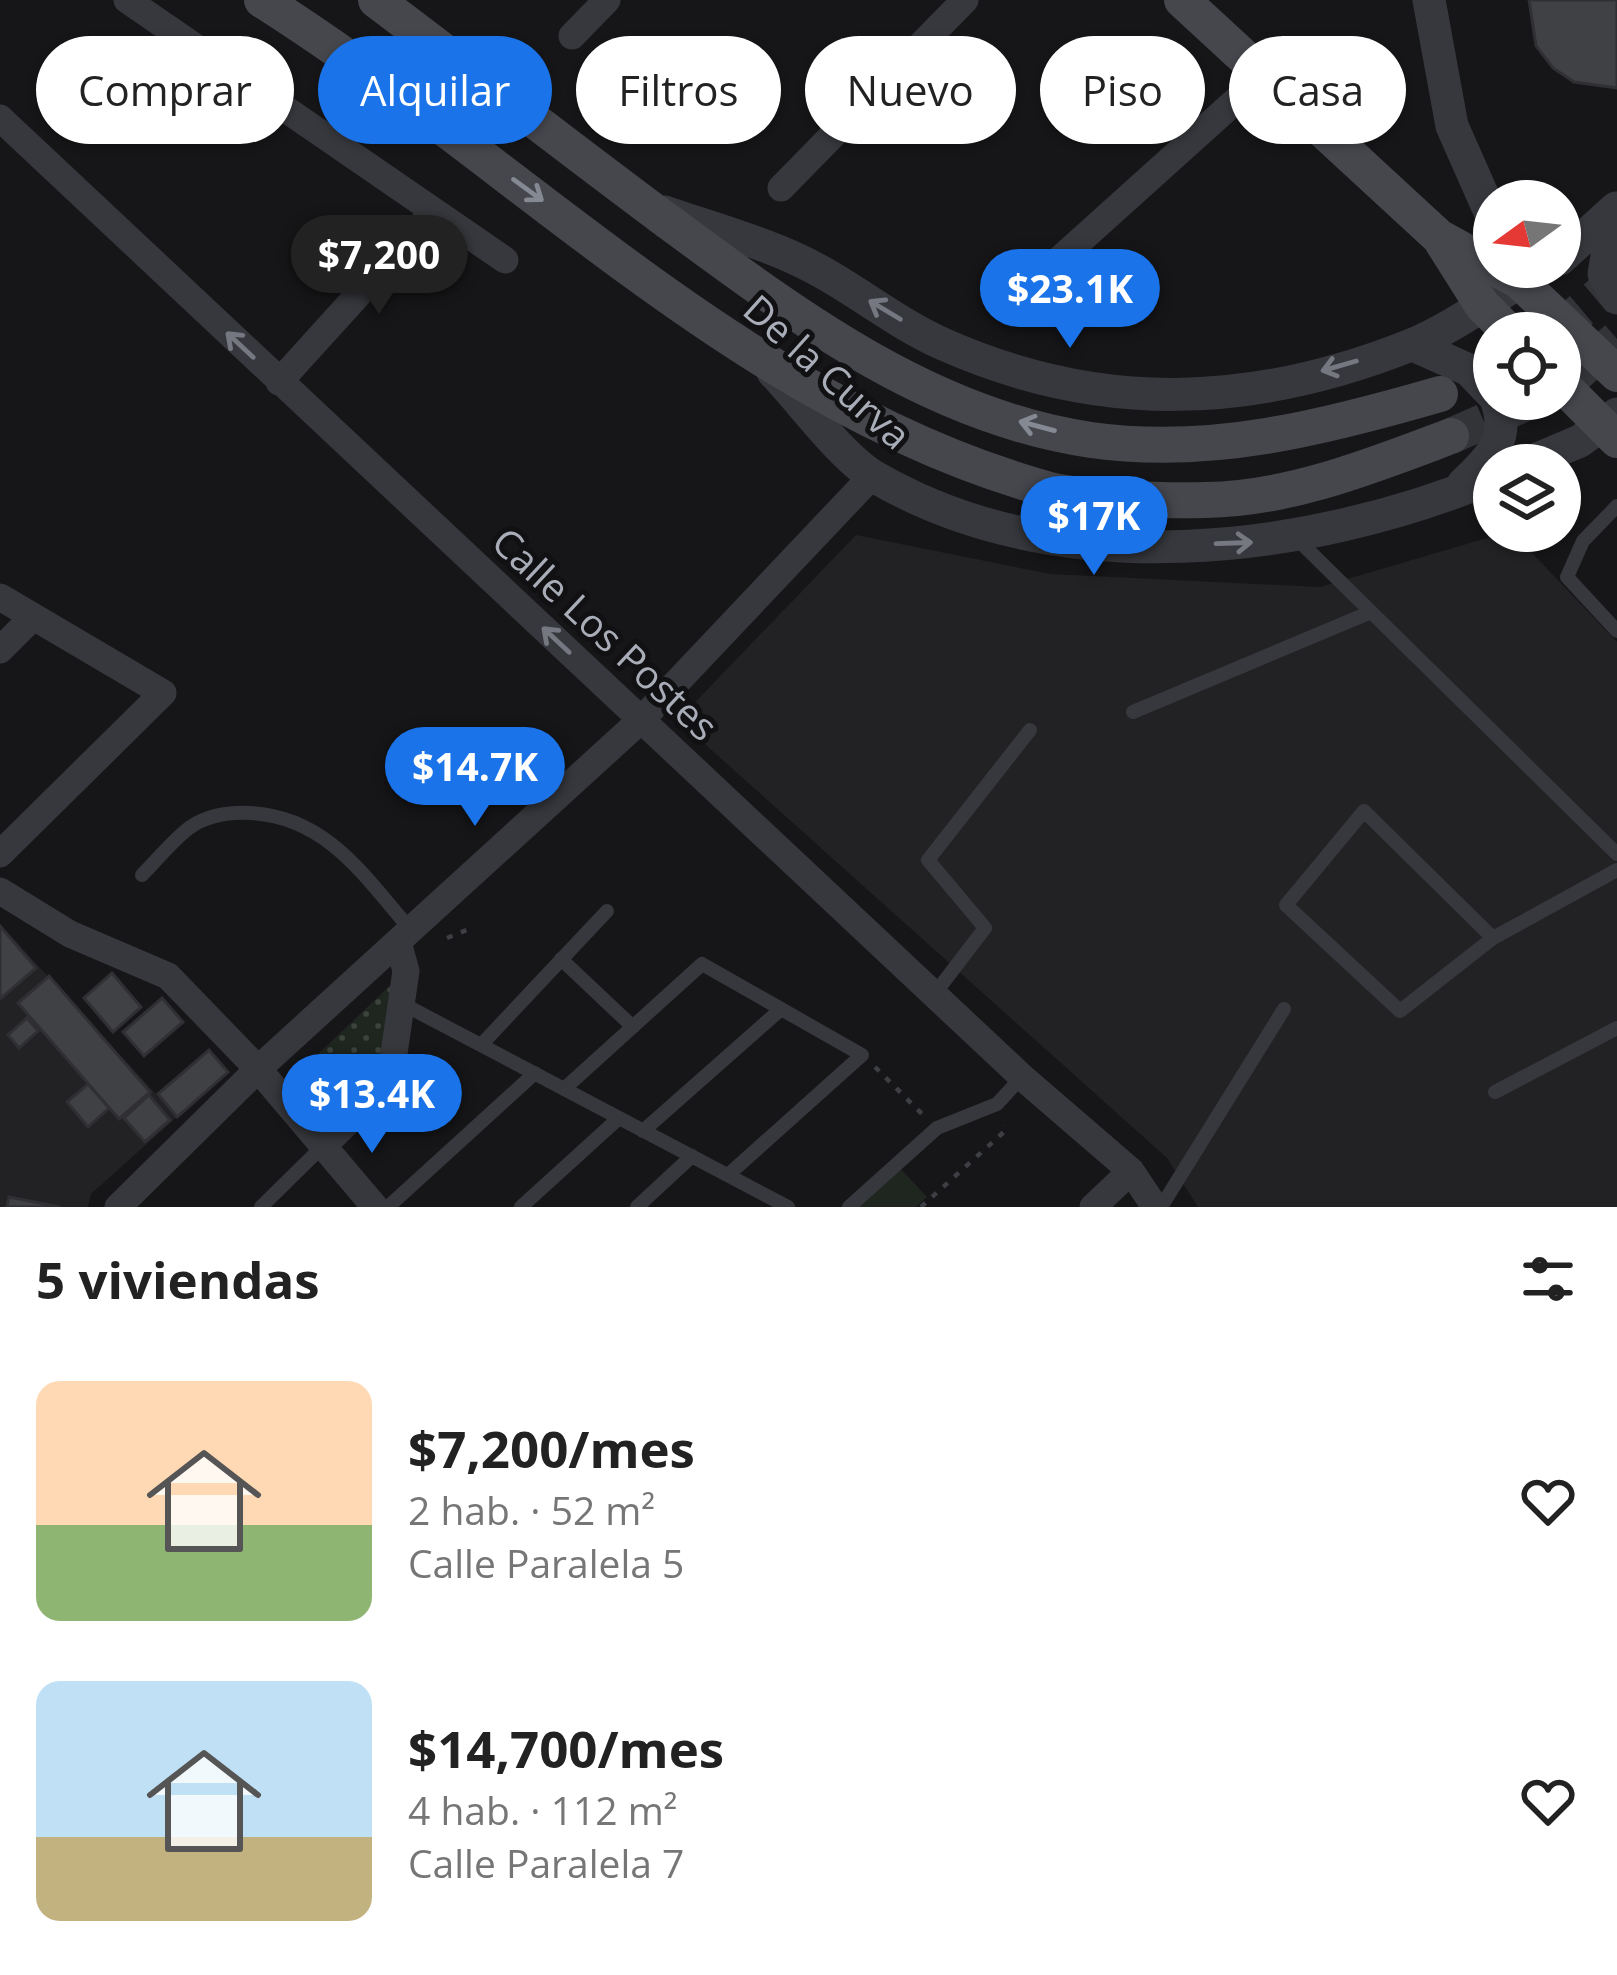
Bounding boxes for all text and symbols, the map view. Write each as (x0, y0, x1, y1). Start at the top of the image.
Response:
chip: Comprar (36, 36, 294, 144)
chip: Alquilar (318, 36, 552, 144)
chip: Filtros (576, 36, 781, 144)
chip: Nuevo (805, 36, 1016, 144)
chip: Piso (1040, 36, 1205, 144)
chip: Casa (1229, 36, 1406, 144)
one-way arrow (511, 177, 544, 203)
north arrow (1473, 180, 1581, 288)
map controls (1473, 180, 1581, 552)
pin: $7,200 (281, 215, 477, 317)
text: $7,200 (318, 227, 440, 280)
pin: $23.1K (972, 249, 1168, 351)
text: $23.1K (1007, 261, 1133, 314)
street label: De la Curva (733, 282, 923, 460)
one-way arrow (868, 298, 903, 322)
button: locate (1473, 312, 1581, 420)
one-way arrow (226, 331, 256, 360)
one-way arrow (1321, 356, 1359, 378)
one-way arrow (1019, 413, 1057, 435)
button: layers (1473, 444, 1581, 552)
pin: $17K (1023, 476, 1165, 578)
text: $17K (1048, 488, 1140, 541)
street label: Calle Los Postes (482, 515, 730, 751)
one-way arrow (1214, 531, 1253, 554)
one-way arrow (542, 626, 571, 654)
pin: $14.7K (377, 727, 573, 829)
text: $14.7K (412, 739, 538, 792)
pin: $13.4K (274, 1054, 470, 1156)
text: $13.4K (309, 1066, 435, 1119)
text: 5 viviendas (36, 1244, 320, 1314)
icon: filters (1515, 1246, 1581, 1312)
text: $7,200/mes (408, 1413, 695, 1483)
icon: home (132, 1429, 276, 1573)
icon: heart (1515, 1468, 1581, 1534)
text: 2 hab. · 52 m² (408, 1483, 655, 1536)
text: Calle Paralela 5 (408, 1536, 684, 1589)
text: $14,700/mes (408, 1713, 724, 1783)
icon: home (132, 1729, 276, 1873)
icon: heart (1515, 1768, 1581, 1834)
text: 4 hab. · 112 m² (408, 1783, 677, 1836)
text: Calle Paralela 7 (408, 1836, 684, 1889)

